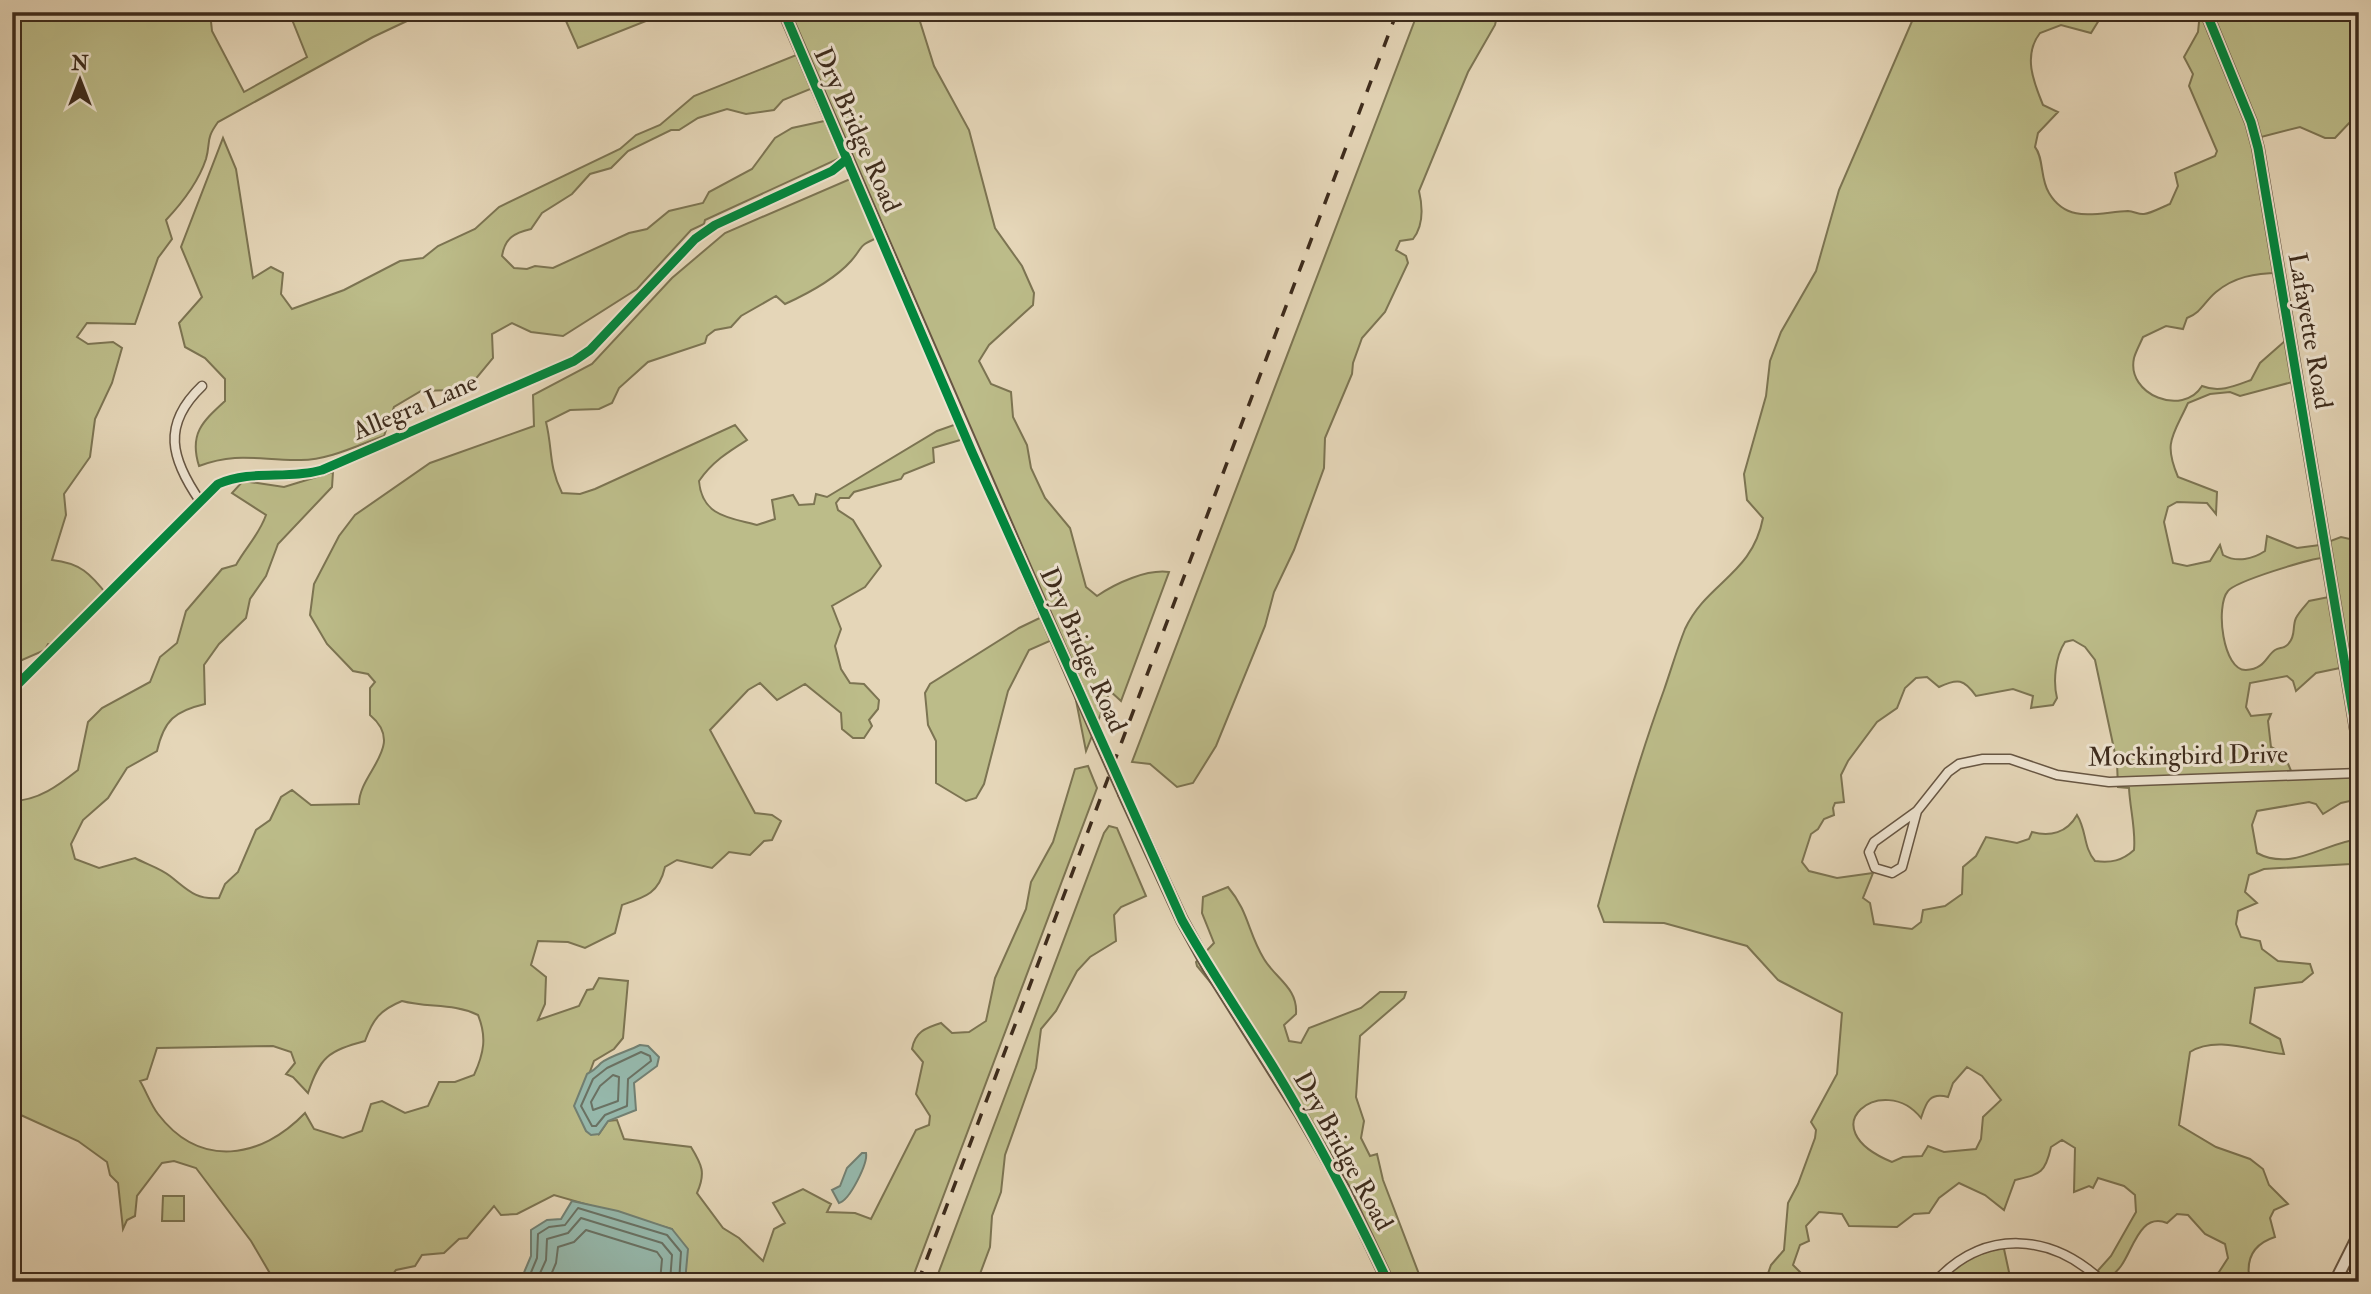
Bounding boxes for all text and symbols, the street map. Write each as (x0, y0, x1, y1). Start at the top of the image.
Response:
street label: Dry Bridge Road (806, 42, 908, 218)
north arrow (46, 46, 116, 116)
text: N (70, 52, 89, 76)
street label: Lafayette Road (2281, 250, 2340, 412)
street label: Allegra Lane (347, 366, 483, 448)
street label: Dry Bridge Road (1032, 562, 1134, 738)
street label: Mockingbird Drive (2088, 738, 2288, 774)
street label: Dry Bridge Road (1286, 1066, 1400, 1237)

